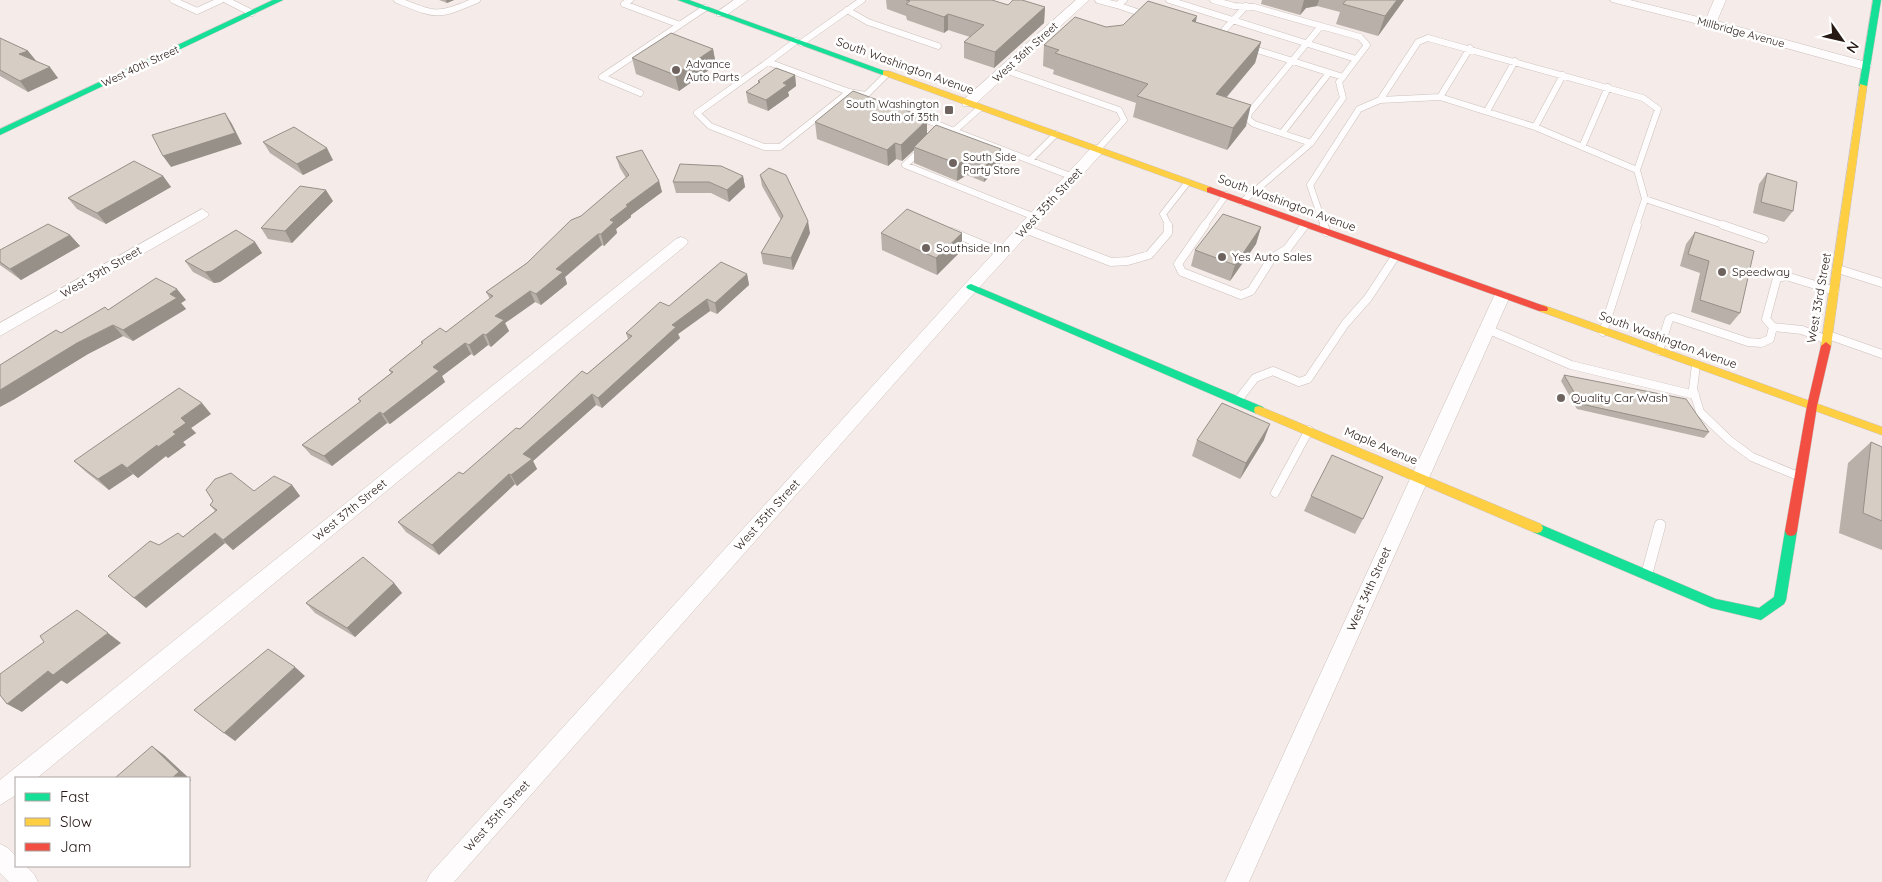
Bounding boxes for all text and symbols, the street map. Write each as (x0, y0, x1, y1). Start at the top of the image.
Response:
street label: Millbridge Avenue (1696, 14, 1786, 50)
north arrow (1817, 15, 1867, 65)
street label: West 36th Street (989, 19, 1061, 85)
street label: South Washington Avenue (834, 34, 976, 98)
text: N (1842, 38, 1863, 57)
street label: West 40th Street (99, 42, 181, 90)
place label: Advance Auto Parts (686, 57, 739, 84)
marker: Advance Auto Parts (670, 64, 682, 76)
place label: South Washington South of 35th (846, 97, 939, 124)
marker: South Washington South of 35th (943, 104, 955, 116)
place label: South Side Party Store (963, 150, 1020, 177)
marker: South Side Party Store (947, 157, 959, 169)
street label: West 35th Street (1012, 164, 1085, 241)
street label: South Washington Avenue (1216, 171, 1358, 235)
place label: Southside Inn (936, 240, 1010, 255)
street label: West 39th Street (58, 242, 144, 301)
marker: Southside Inn (920, 242, 932, 254)
place label: Yes Auto Sales (1232, 249, 1312, 264)
marker: Yes Auto Sales (1216, 251, 1228, 263)
street label: West 33rd Street (1803, 252, 1834, 344)
place label: Speedway (1732, 264, 1790, 279)
marker: Speedway (1716, 266, 1728, 278)
street label: South Washington Avenue (1597, 308, 1739, 372)
place label: Quality Car Wash (1571, 390, 1668, 405)
marker: Quality Car Wash (1555, 392, 1567, 404)
street label: Maple Avenue (1342, 423, 1420, 468)
street label: West 37th Street (310, 475, 390, 544)
street label: West 35th Street (731, 476, 803, 553)
street label: West 34th Street (1343, 544, 1394, 633)
legend (15, 777, 190, 867)
street label: West 35th Street (461, 777, 533, 854)
text: Fast (60, 787, 89, 806)
text: Slow (60, 812, 92, 831)
text: Jam (60, 837, 91, 856)

